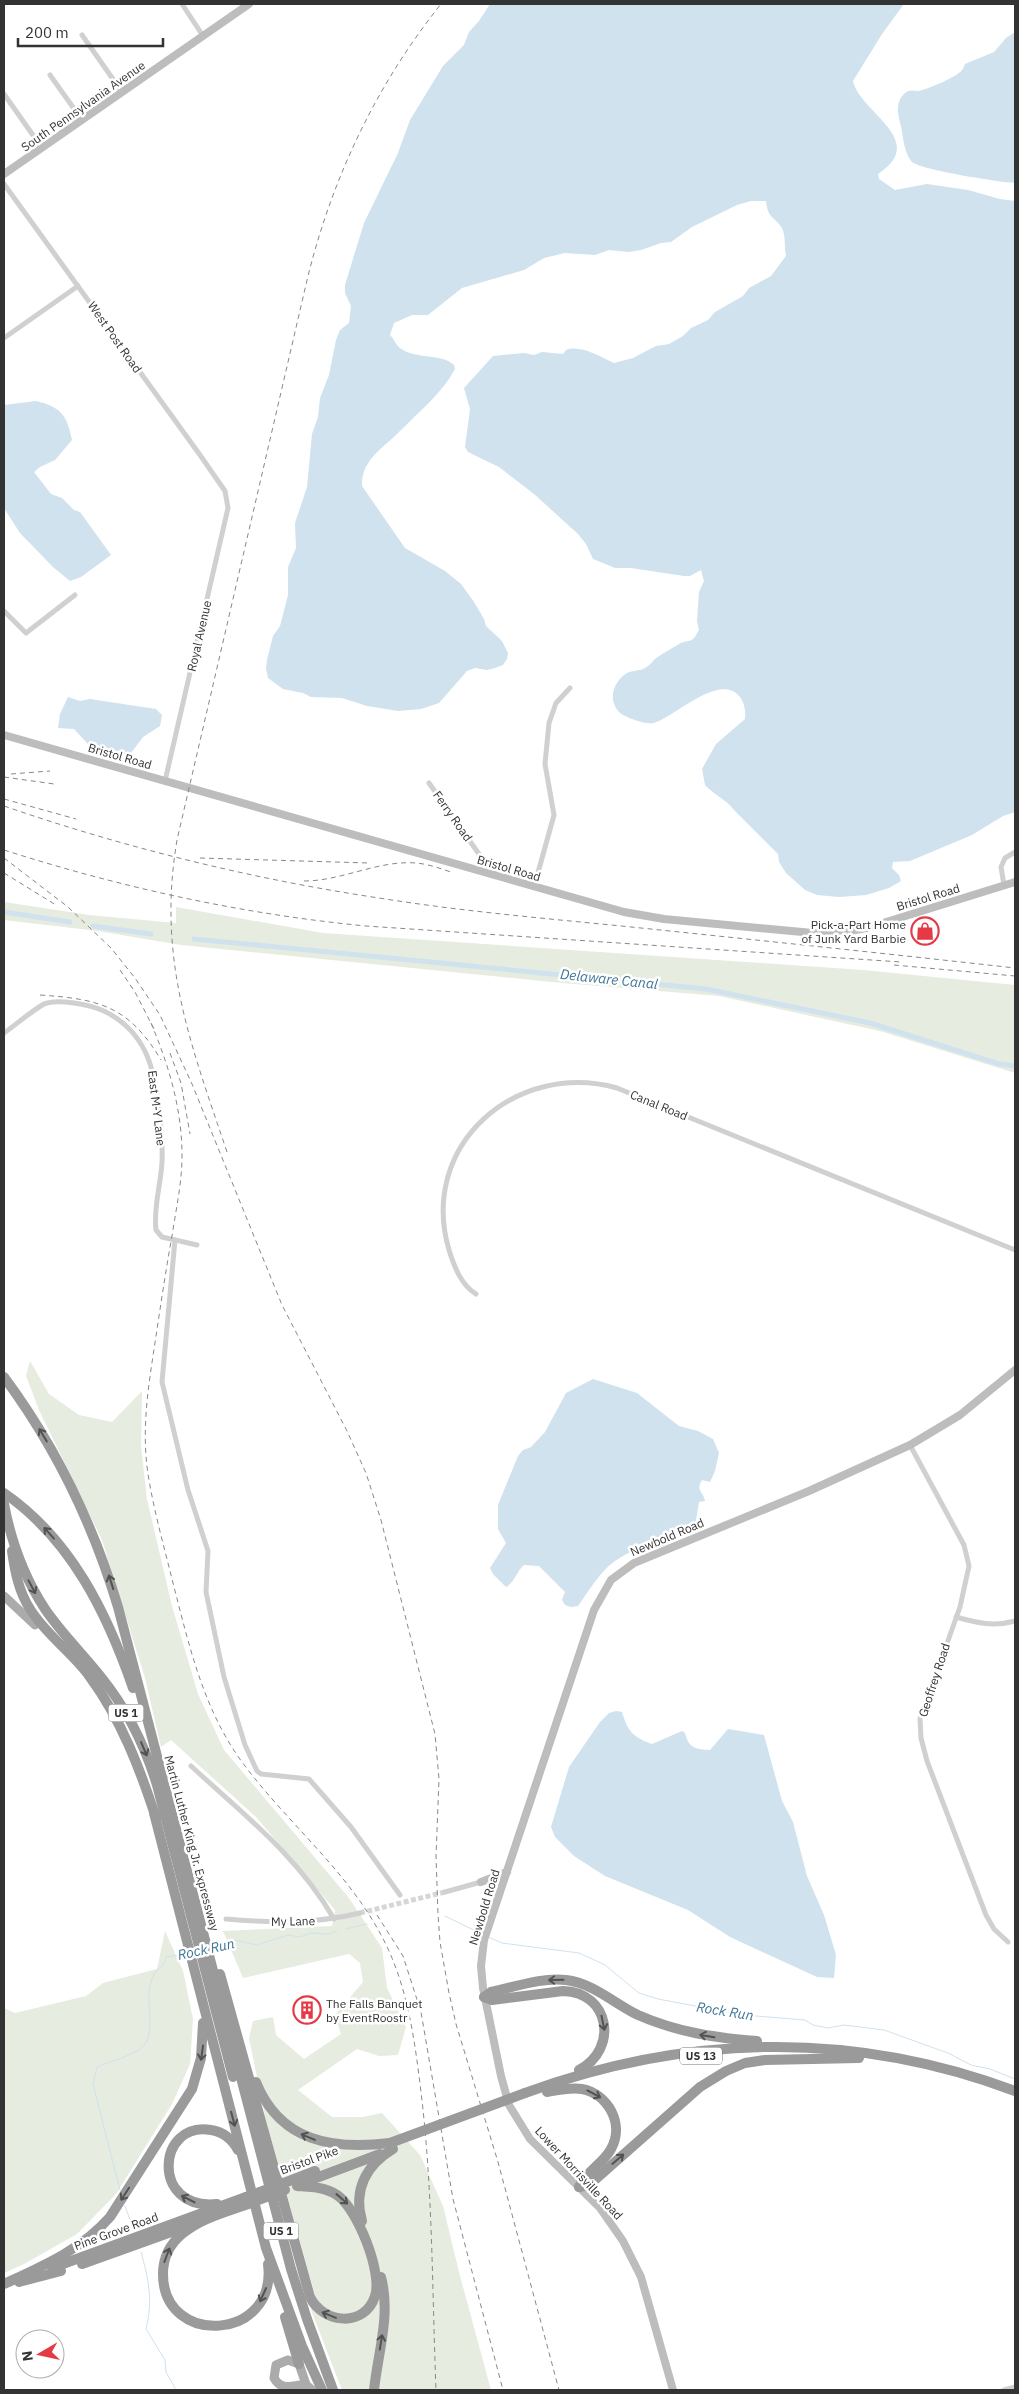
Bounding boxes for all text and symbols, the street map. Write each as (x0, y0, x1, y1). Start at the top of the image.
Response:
scale bar (18, 15, 162, 47)
text: 200 m (25, 23, 69, 42)
street label: South Pennsylvania Avenue (18, 57, 148, 155)
street label: West Post Road (85, 298, 145, 376)
street label: Royal Avenue (184, 599, 215, 673)
street label: Bristol Road (86, 740, 154, 772)
street label: Ferry Road (430, 788, 476, 844)
street label: Bristol Road (475, 852, 543, 884)
street label: Bristol Road (894, 880, 962, 914)
shop icon: Pick-a-Part Home of Junk Yard Barbie (910, 916, 940, 946)
place label: Pick-a-Part Home of Junk Yard Barbie (801, 917, 906, 946)
water label: Delaware Canal (559, 965, 659, 993)
street label: East M-Y Lane (145, 1069, 169, 1147)
street label: Canal Road (628, 1087, 690, 1123)
one-way arrow (38, 1428, 49, 1442)
street label: Newbold Road (628, 1515, 706, 1559)
one-way arrow (44, 1526, 55, 1539)
one-way arrow (105, 1575, 115, 1591)
one-way arrow (28, 1579, 37, 1594)
street label: Geoffrey Road (915, 1641, 953, 1719)
road number: US 1 (108, 1705, 144, 1722)
one-way arrow (140, 1741, 149, 1756)
street label: Martin Luther King Jr. Expressway (161, 1754, 223, 1932)
street label: Newbold Road (465, 1867, 503, 1947)
street label: My Lane (271, 1913, 316, 1929)
water label: Rock Run (176, 1934, 236, 1964)
one-way arrow (549, 1975, 565, 1985)
building icon: The Falls Banquet by EventRoostr (292, 1995, 322, 2025)
place label: The Falls Banquet by EventRoostr (326, 1996, 423, 2025)
water label: Rock Run (695, 1998, 755, 2024)
one-way arrow (599, 2015, 608, 2031)
one-way arrow (699, 2031, 715, 2041)
one-way arrow (197, 2044, 207, 2060)
road number: US 13 (680, 2048, 722, 2064)
one-way arrow (586, 2089, 601, 2099)
one-way arrow (229, 2110, 238, 2126)
street label: Lower Morrisville Road (532, 2123, 626, 2223)
one-way arrow (301, 2131, 316, 2141)
street label: Bristol Pike (278, 2142, 341, 2177)
one-way arrow (611, 2154, 624, 2165)
one-way arrow (120, 2187, 130, 2201)
one-way arrow (181, 2194, 196, 2204)
one-way arrow (335, 2194, 348, 2205)
street label: Pine Grove Road (72, 2209, 160, 2253)
road number: US 1 (264, 2222, 298, 2240)
one-way arrow (163, 2248, 173, 2263)
one-way arrow (257, 2287, 267, 2302)
one-way arrow (322, 2310, 337, 2320)
north arrow (15, 2329, 65, 2379)
one-way arrow (377, 2334, 387, 2350)
text: N (17, 2350, 37, 2362)

